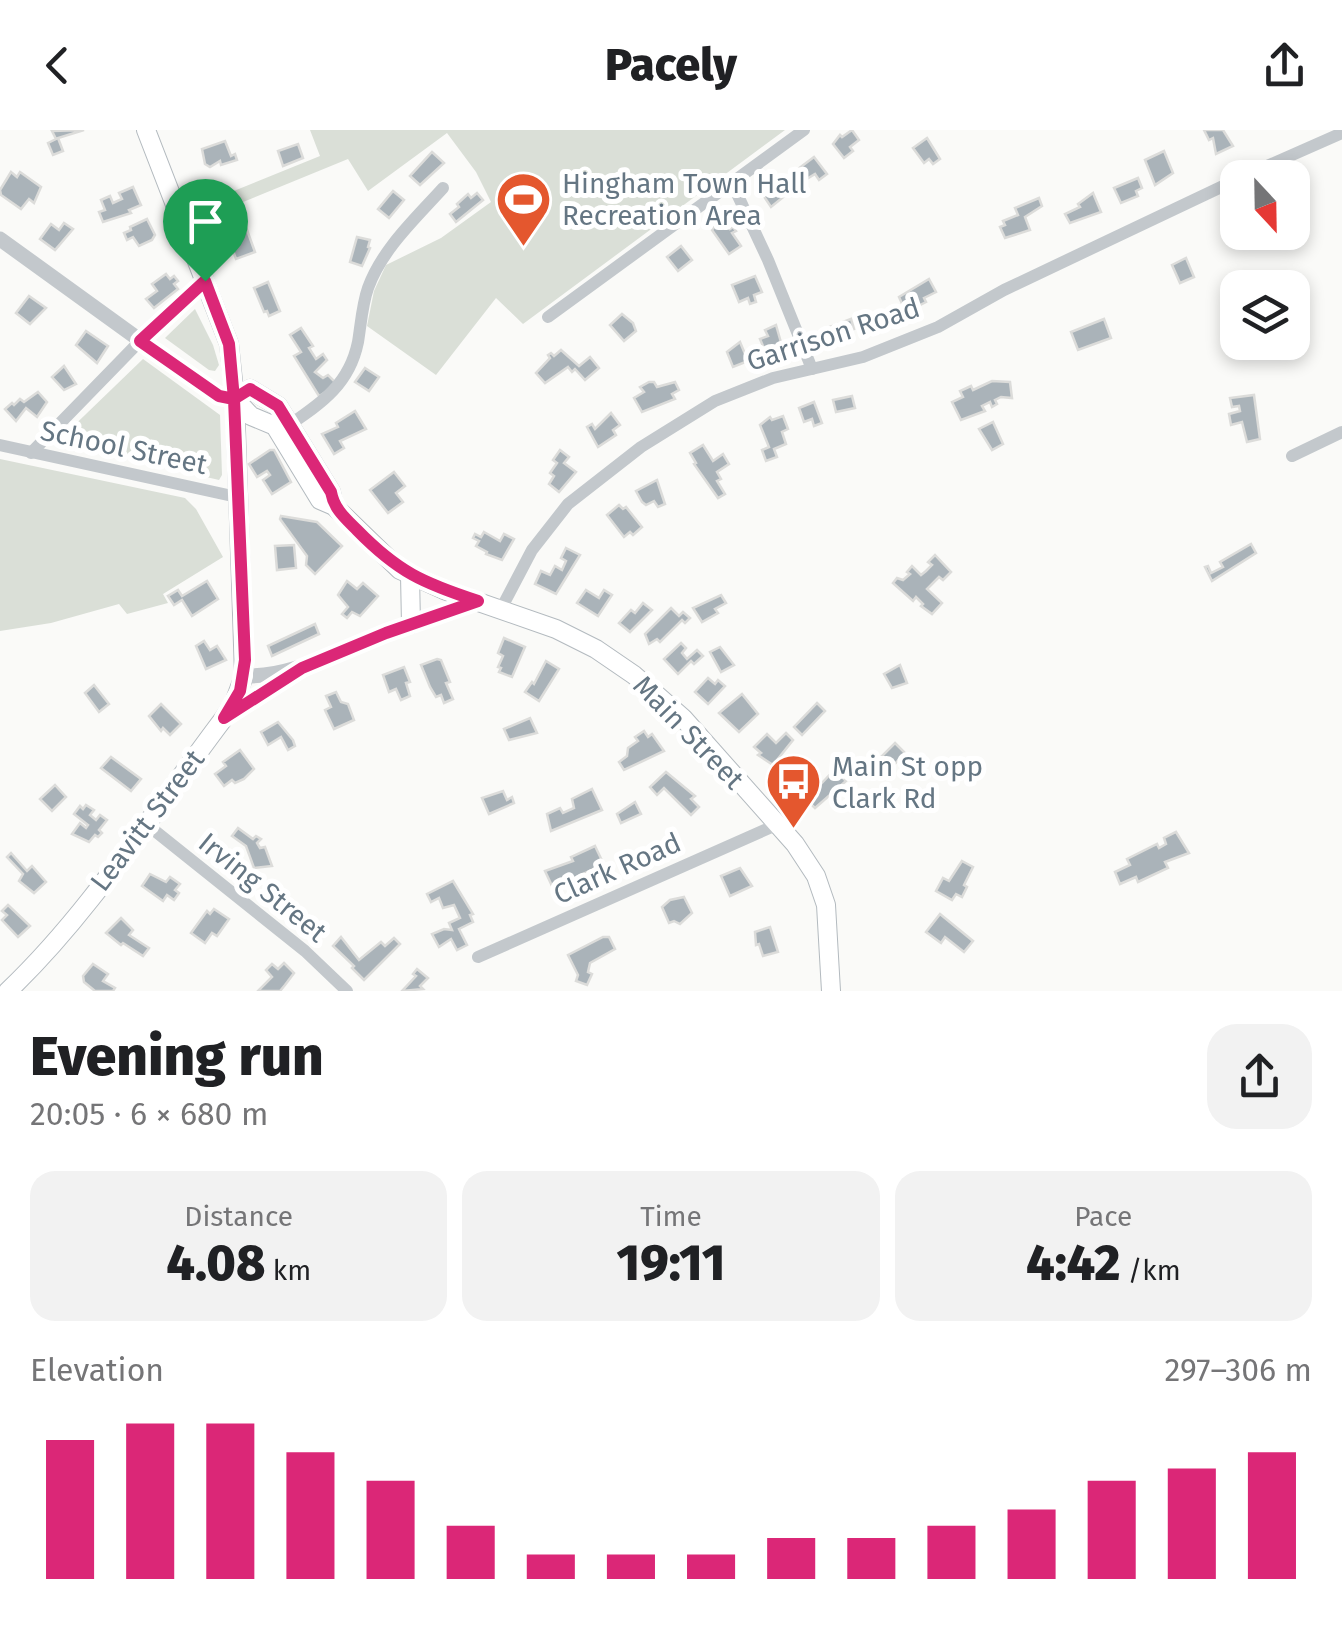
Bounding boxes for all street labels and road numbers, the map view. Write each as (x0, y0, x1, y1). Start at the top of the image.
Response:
street label: Garrison Road (742, 291, 924, 378)
street label: School Street (38, 414, 211, 481)
street label: Main Street (627, 669, 751, 796)
street label: Leavitt Street (84, 742, 212, 897)
street label: Irving Street (192, 826, 334, 950)
street label: Clark Road (548, 826, 686, 911)

